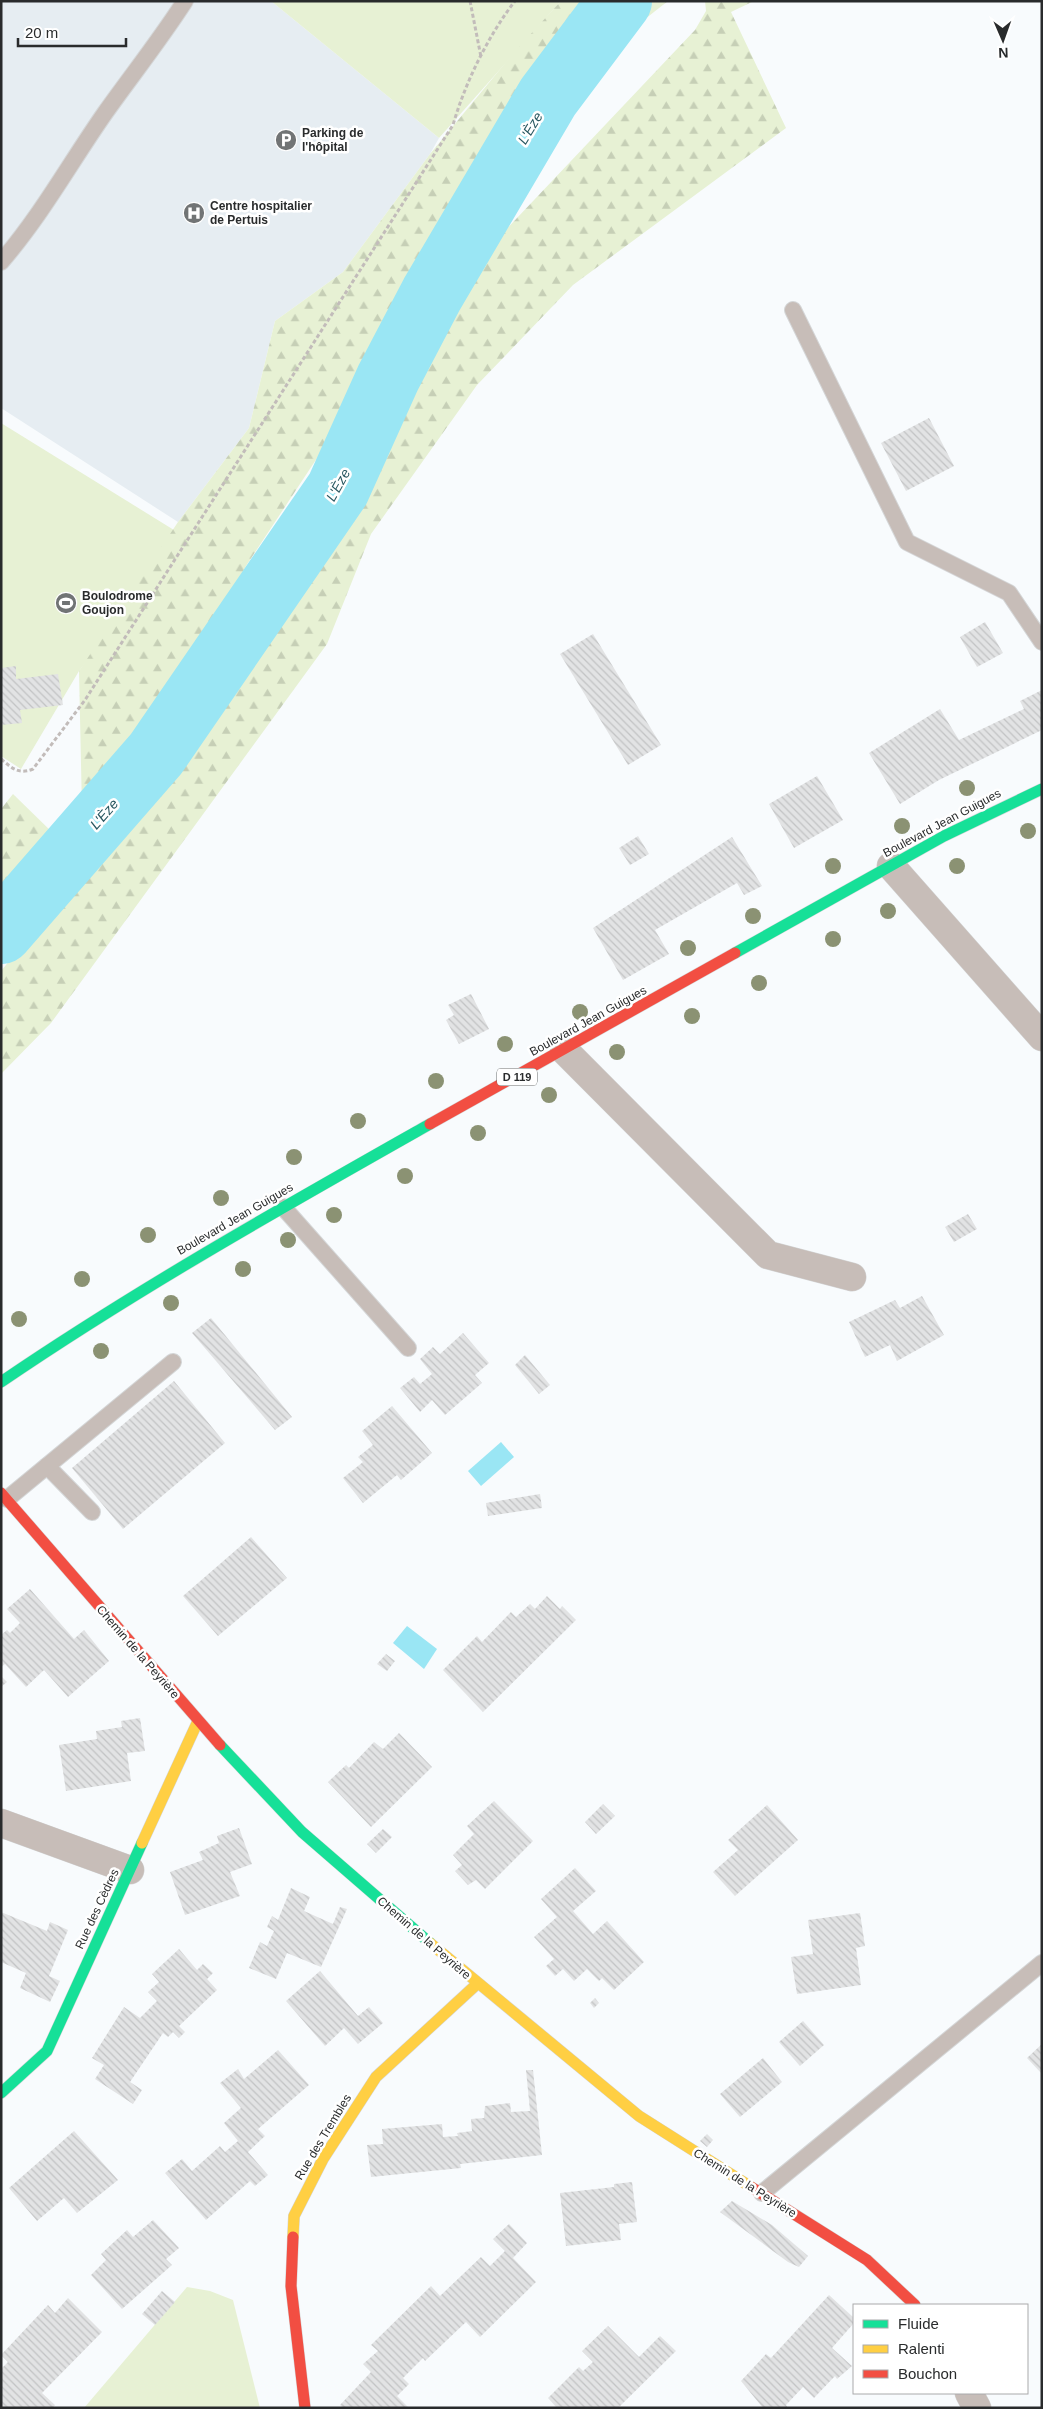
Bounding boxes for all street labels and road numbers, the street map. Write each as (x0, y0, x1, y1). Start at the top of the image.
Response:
street label: Boulevard Jean Guigues (881, 786, 1003, 860)
street label: Boulevard Jean Guigues (527, 983, 649, 1059)
road number: D 119 (497, 1068, 537, 1086)
street label: Boulevard Jean Guigues (175, 1180, 295, 1258)
street label: Chemin de la Peyrière (94, 1603, 182, 1702)
street label: Rue des Cèdres (72, 1867, 122, 1951)
street label: Chemin de la Peyrière (375, 1894, 474, 1982)
street label: Rue des Trembles (292, 2092, 354, 2182)
street label: Chemin de la Peyrière (691, 2146, 799, 2221)

